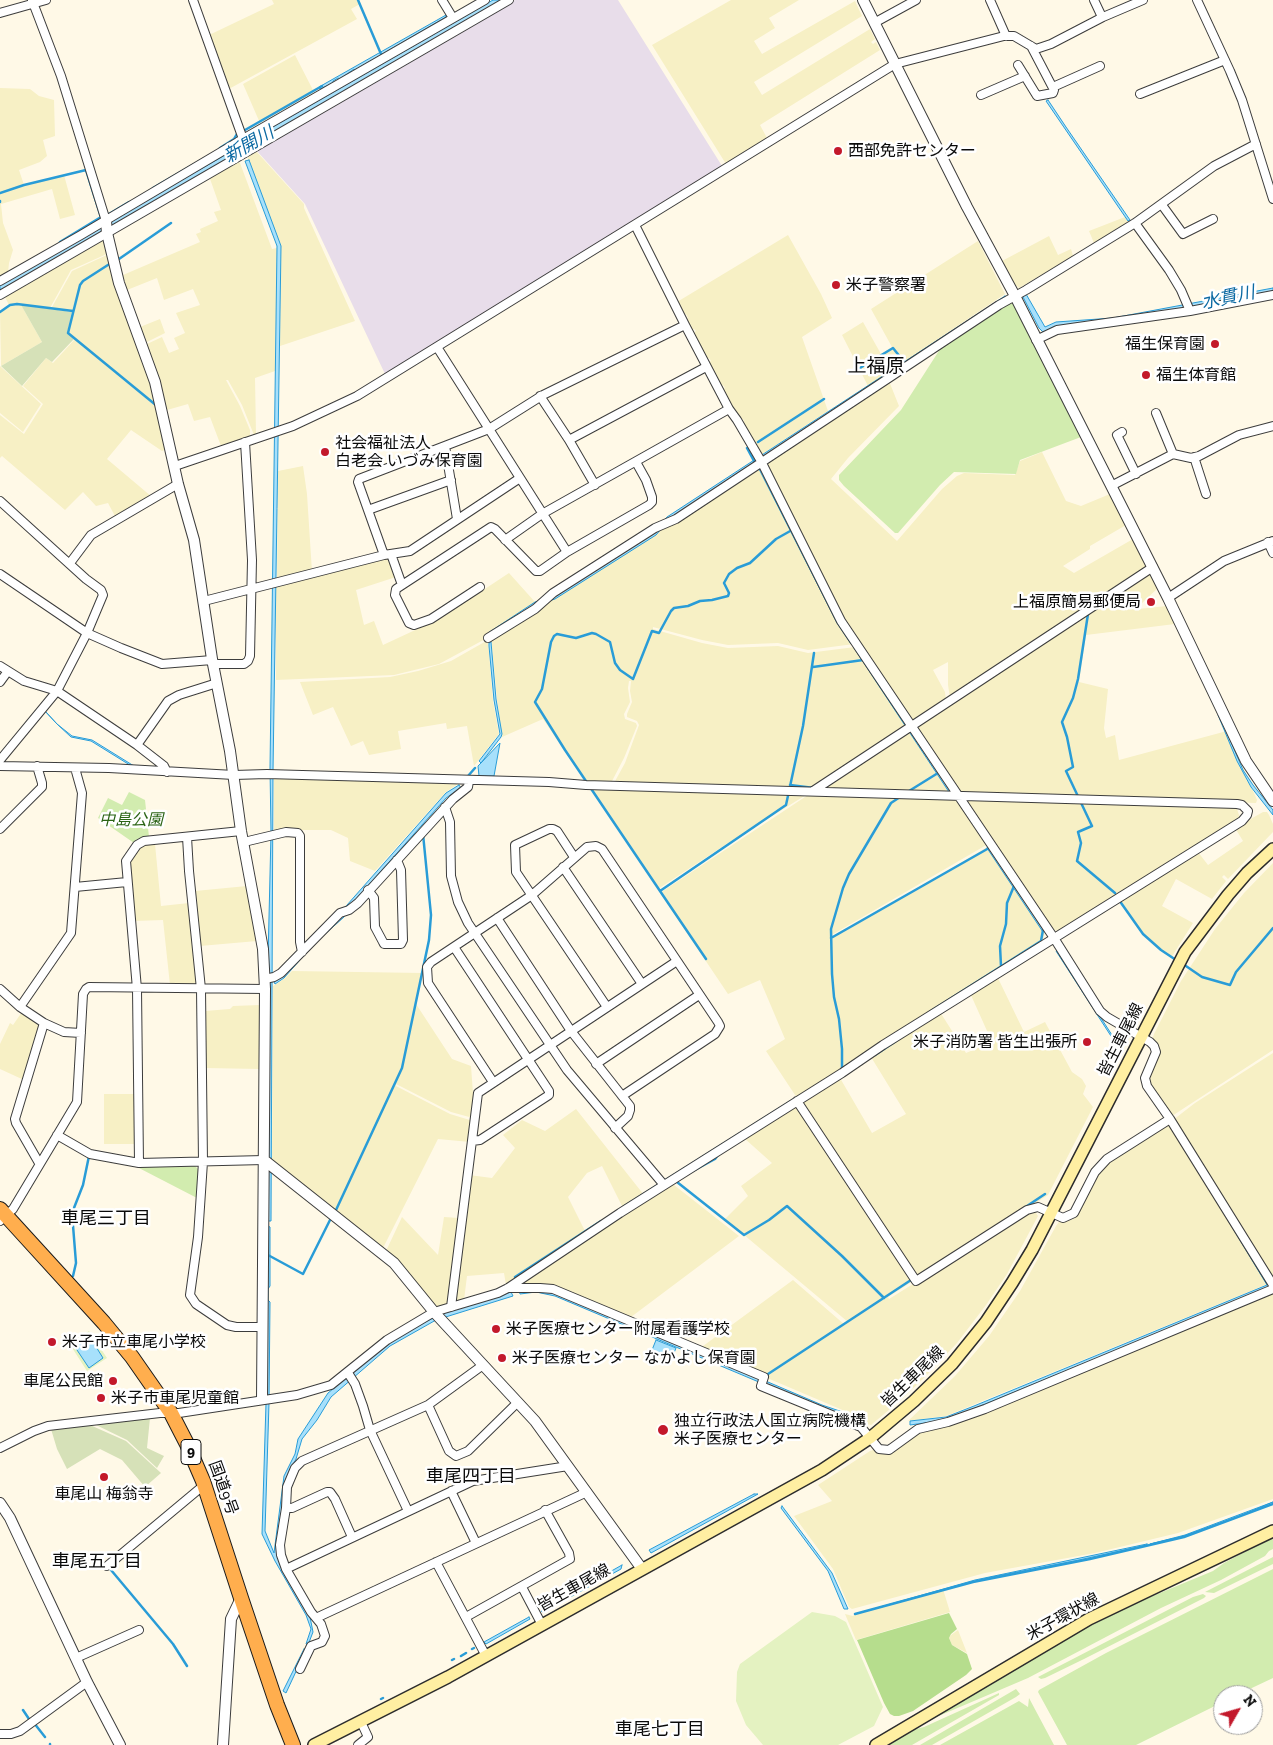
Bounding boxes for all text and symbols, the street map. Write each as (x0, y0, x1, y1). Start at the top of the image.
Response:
water label: 新開川 (220, 122, 278, 168)
place label: 西部免許センター (848, 141, 976, 161)
marker: 西部免許センター (832, 145, 844, 157)
place label: 米子警察署 (846, 275, 926, 295)
marker: 米子警察署 (830, 279, 842, 291)
water label: 水貫川 (1199, 282, 1257, 314)
place label: 福生保育園 (1125, 334, 1205, 354)
marker: 福生保育園 (1209, 338, 1221, 350)
district label: 上福原 (848, 356, 904, 378)
place label: 福生体育館 (1156, 365, 1236, 385)
marker: 福生体育館 (1140, 369, 1152, 381)
place label: 社会福祉法人 白老会 いづみ保育園 (335, 433, 483, 471)
marker: 社会福祉法人 白老会 いづみ保育園 (319, 446, 331, 458)
place label: 上福原簡易郵便局 (1013, 592, 1141, 612)
marker: 上福原簡易郵便局 (1145, 596, 1157, 608)
park label: 中島公園 (99, 810, 163, 830)
street label: 皆生車尾線 (1094, 1000, 1148, 1080)
place label: 米子消防署 皆生出張所 (913, 1032, 1077, 1052)
marker: 米子消防署 皆生出張所 (1081, 1036, 1093, 1048)
district label: 車尾三丁目 (61, 1208, 151, 1230)
place label: 米子医療センター附属看護学校 (506, 1319, 730, 1339)
marker: 米子医療センター附属看護学校 (490, 1323, 502, 1335)
place label: 米子市立車尾小学校 (62, 1332, 206, 1352)
marker: 米子市立車尾小学校 (46, 1336, 58, 1348)
street label: 皆生車尾線 (878, 1342, 948, 1412)
place label: 米子医療センター なかよし保育園 (512, 1348, 756, 1368)
marker: 米子医療センター なかよし保育園 (496, 1352, 508, 1364)
place label: 車尾公民館 (23, 1371, 103, 1391)
marker: 車尾公民館 (107, 1375, 119, 1387)
place label: 米子市車尾児童館 (111, 1388, 239, 1408)
marker: 米子市車尾児童館 (95, 1392, 107, 1404)
place label: 独立行政法人国立病院機構 米子医療センター (674, 1411, 866, 1449)
marker: 独立行政法人国立病院機構 米子医療センター (656, 1423, 670, 1437)
road number: 9 (181, 1440, 201, 1464)
street label: 国道9号 (204, 1458, 242, 1518)
district label: 車尾四丁目 (426, 1466, 516, 1488)
marker: 車尾山 梅翁寺 (98, 1471, 110, 1483)
place label: 車尾山 梅翁寺 (54, 1484, 154, 1504)
district label: 車尾五丁目 (52, 1551, 142, 1573)
street label: 皆生車尾線 (534, 1560, 614, 1616)
street label: 米子環状線 (1023, 1589, 1103, 1645)
north arrow (1213, 1685, 1263, 1735)
text: N (1239, 1692, 1259, 1710)
district label: 車尾七丁目 (615, 1719, 705, 1741)

